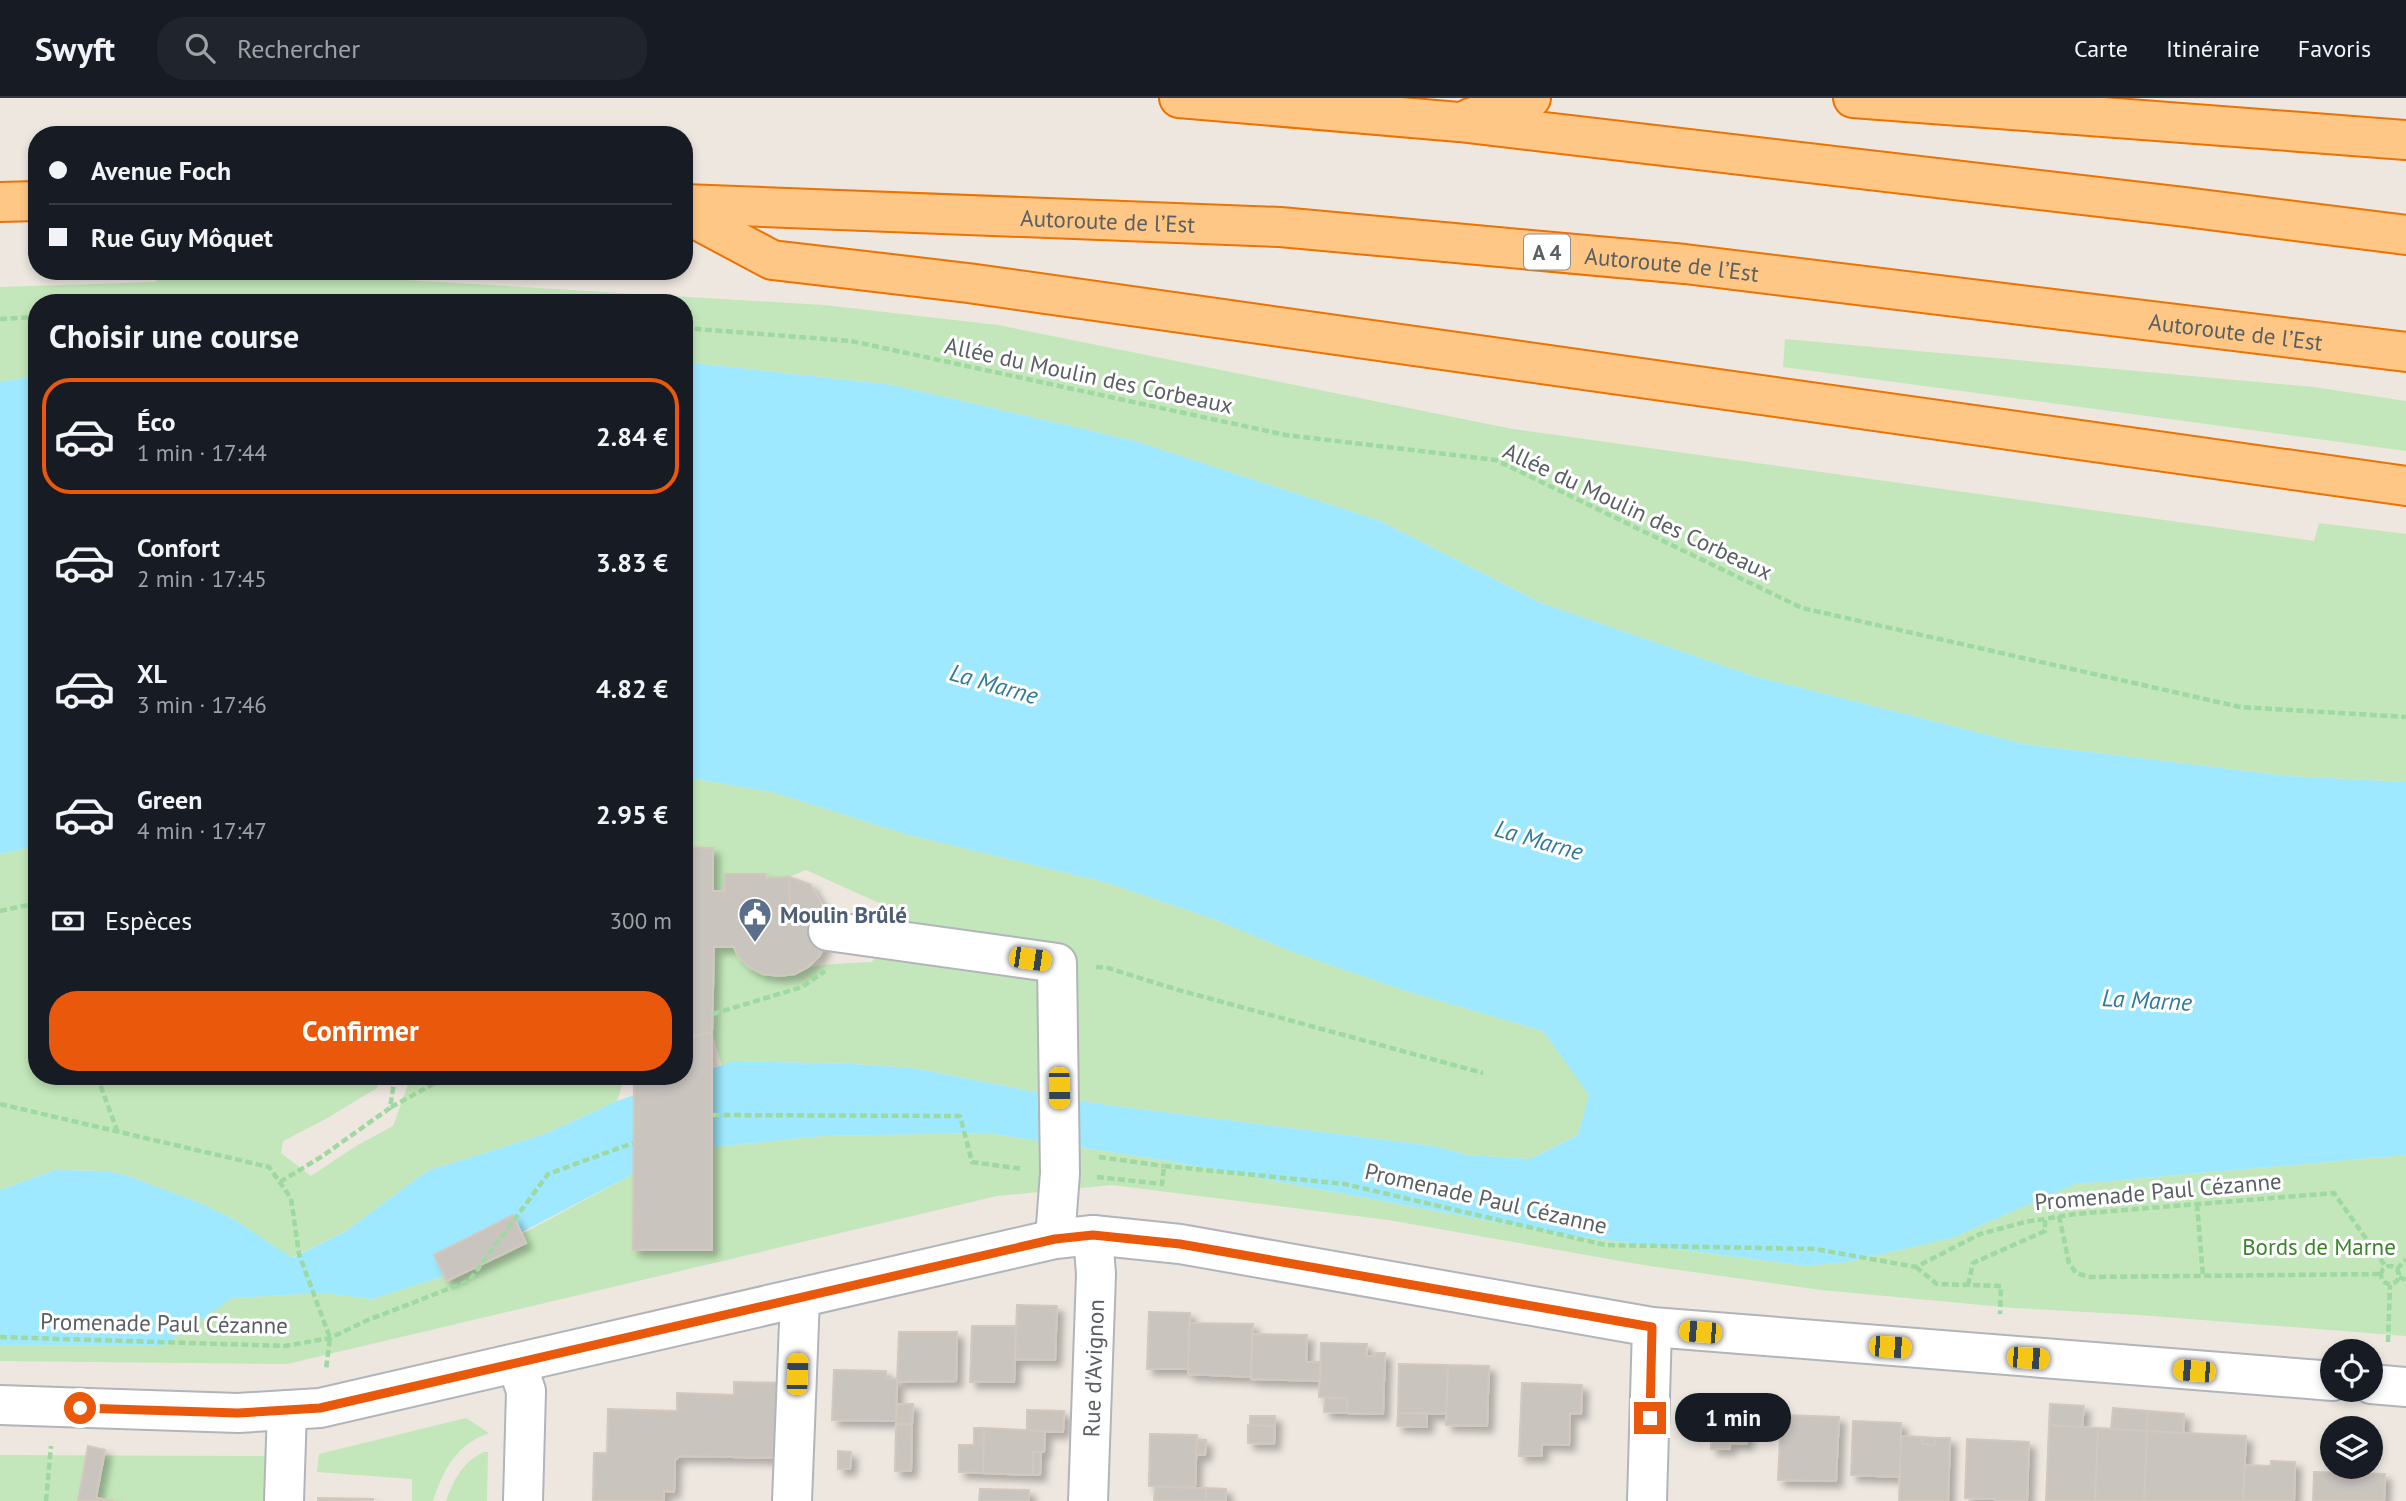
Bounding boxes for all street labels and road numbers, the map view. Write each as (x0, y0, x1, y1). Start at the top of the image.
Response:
street label: Autoroute de l’Est (1020, 202, 1196, 238)
road number: A 4 (1524, 234, 1570, 270)
street label: Autoroute de l’Est (1583, 240, 1761, 287)
street label: Autoroute de l’Est (2147, 306, 2325, 356)
street label: Allée du Moulin des Corbeaux (942, 330, 1236, 420)
street label: Allée du Moulin des Corbeaux (1499, 436, 1777, 586)
street label: Promenade Paul Cézanne (1362, 1156, 1610, 1240)
street label: Promenade Paul Cézanne (2033, 1166, 2283, 1216)
street label: Rue d'Avignon (1076, 1299, 1110, 1438)
street label: Promenade Paul Cézanne (40, 1306, 288, 1340)

